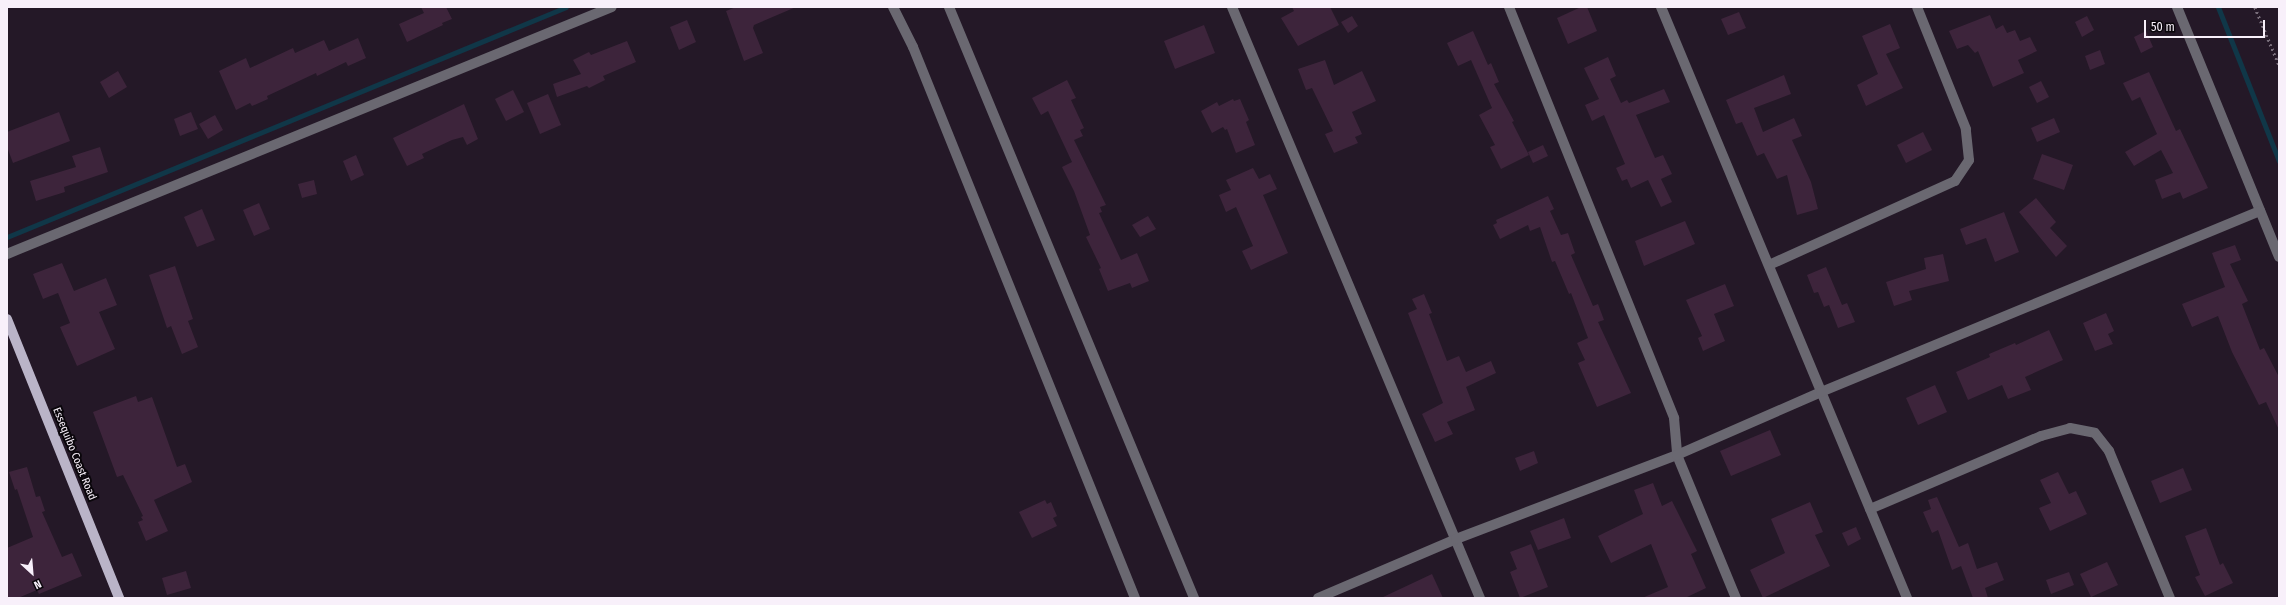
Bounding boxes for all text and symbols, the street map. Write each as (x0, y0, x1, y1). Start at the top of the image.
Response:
scale bar (2146, 12, 2267, 38)
text: 50 m (2151, 20, 2175, 34)
street label: Essequibo Coast Road (49, 406, 99, 502)
north arrow (12, 553, 52, 593)
text: N (32, 577, 43, 592)

